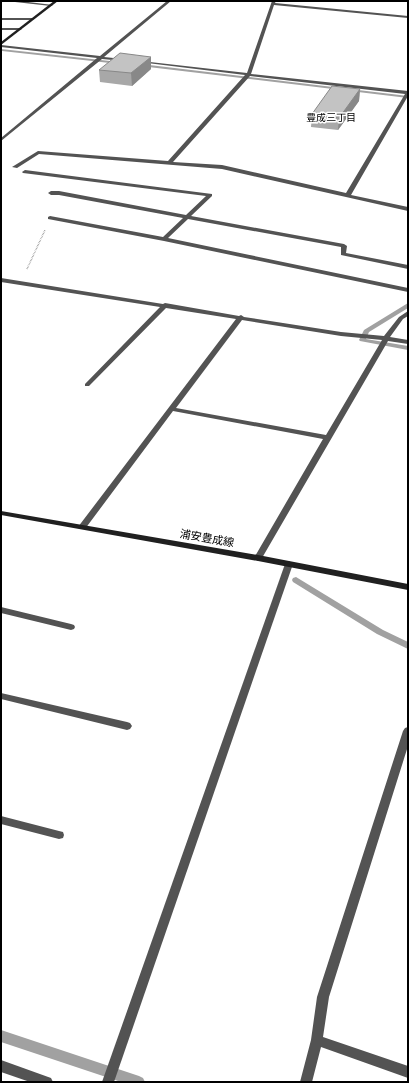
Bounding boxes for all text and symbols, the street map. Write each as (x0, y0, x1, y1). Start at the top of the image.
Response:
district label: 豊成三丁目 (306, 112, 356, 123)
street label: 浦安豊成線 (179, 527, 235, 550)

